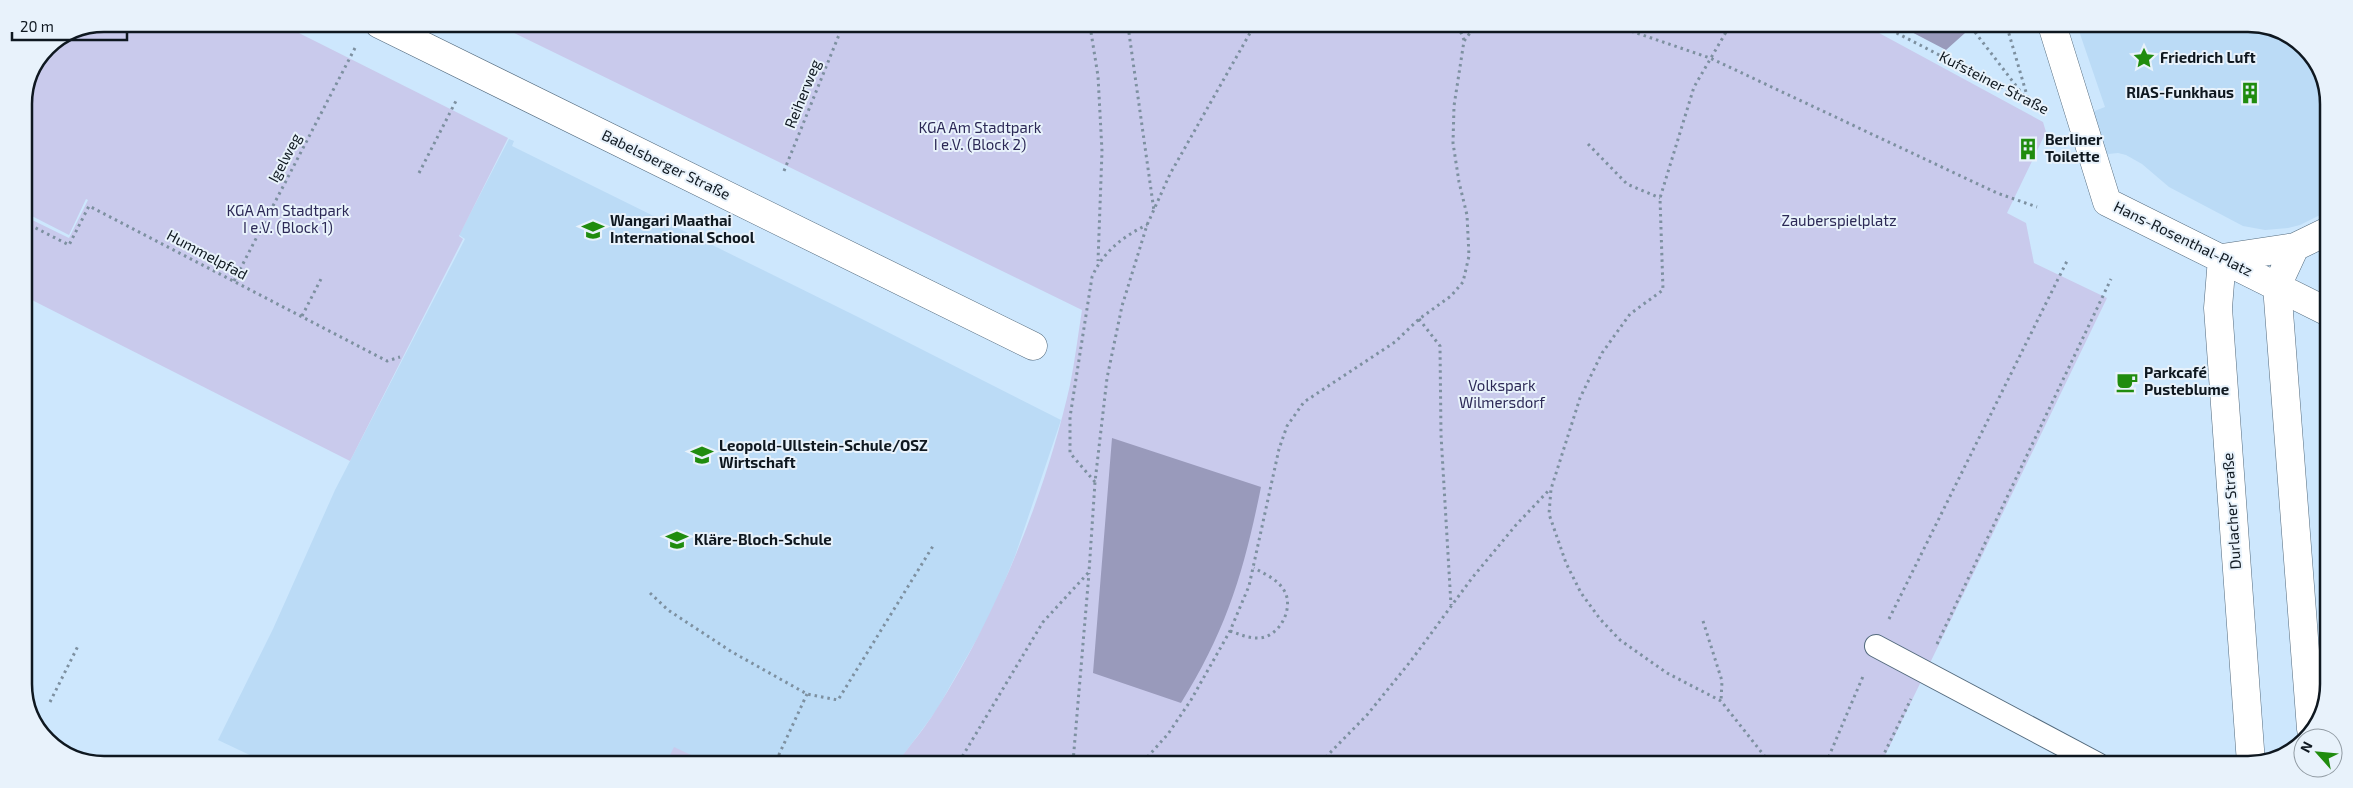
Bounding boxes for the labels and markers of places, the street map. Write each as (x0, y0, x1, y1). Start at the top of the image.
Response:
place icon: Friedrich Luft (2131, 45, 2157, 71)
place label: Friedrich Luft (2160, 48, 2256, 66)
building icon: RIAS-Funkhaus (2237, 80, 2263, 106)
place label: RIAS-Funkhaus (2126, 83, 2234, 101)
place label: Berliner Toilette (2045, 130, 2103, 165)
building icon: Berliner Toilette (2015, 136, 2041, 162)
place label: Wangari Maathai International School (610, 211, 755, 246)
school or university icon: Wangari Maathai International School (580, 217, 606, 243)
place label: Parkcafé Pusteblume (2144, 363, 2229, 398)
cafe icon: Parkcafé Pusteblume (2114, 369, 2140, 395)
place label: Leopold-Ullstein-Schule/OSZ Wirtschaft (719, 436, 928, 471)
school or university icon: Leopold-Ullstein-Schule/OSZ Wirtschaft (689, 442, 715, 468)
school or university icon: Kläre-Bloch-Schule (664, 527, 690, 553)
place label: Kläre-Bloch-Schule (694, 530, 832, 548)

